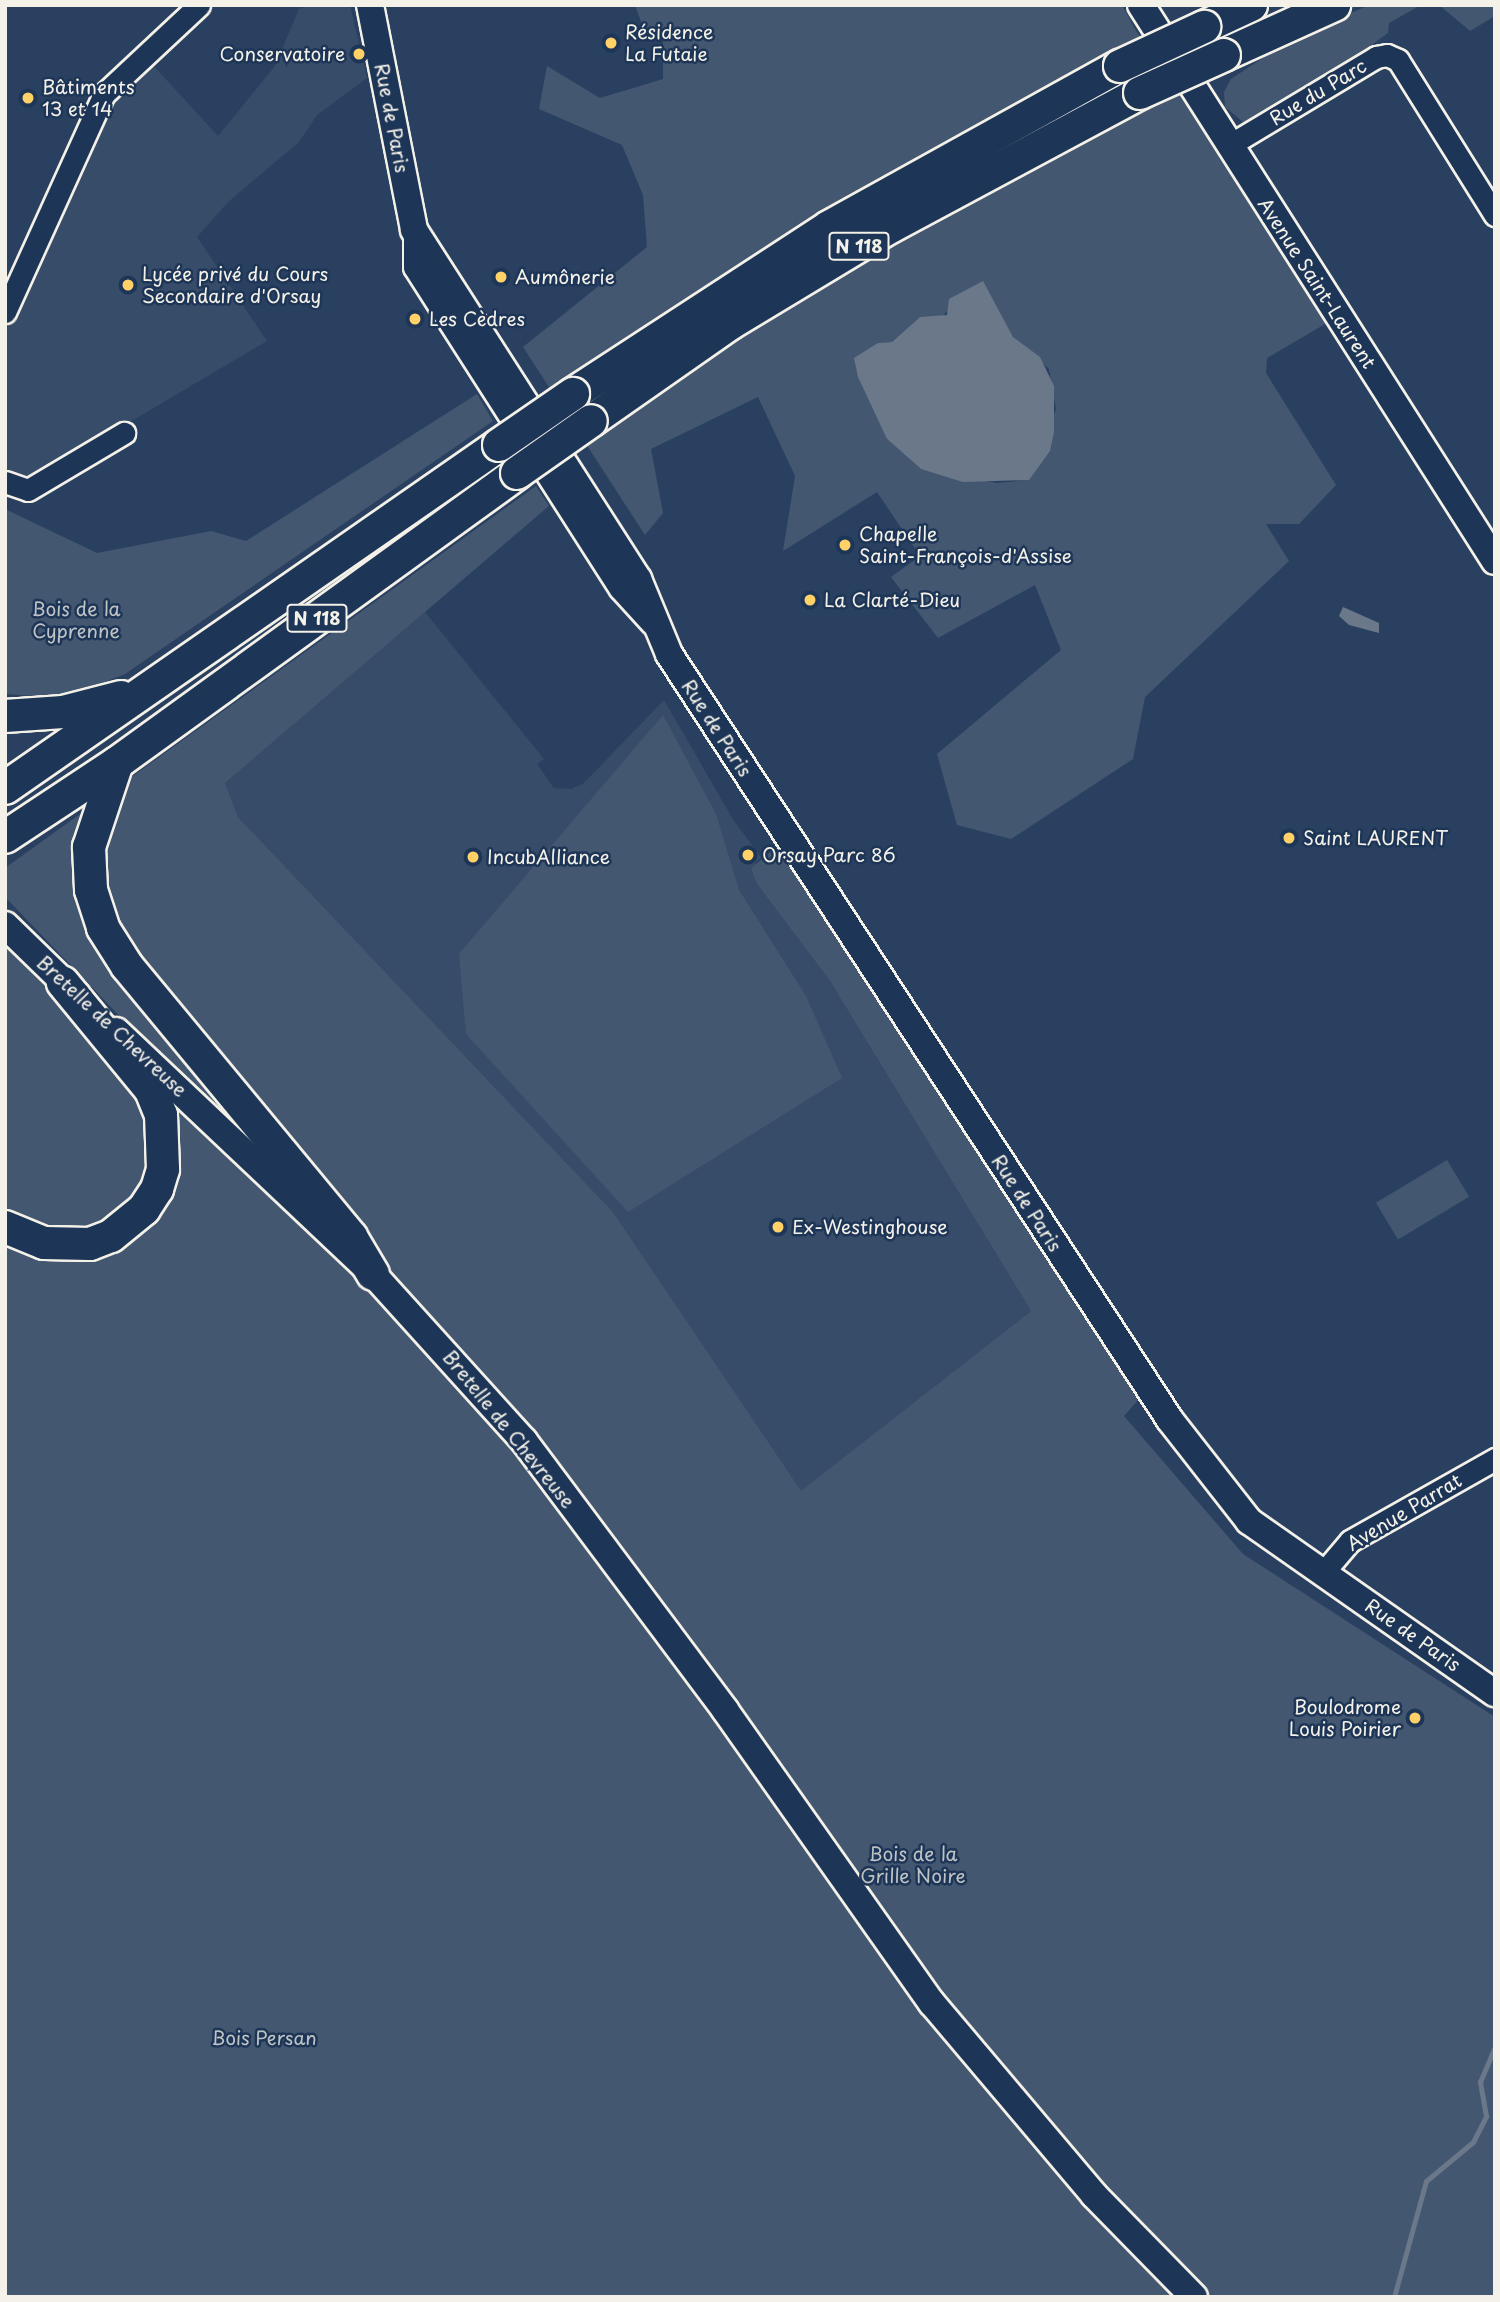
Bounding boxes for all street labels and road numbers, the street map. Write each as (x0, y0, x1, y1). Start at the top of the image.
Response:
street label: Rue du Parc (1265, 54, 1371, 130)
street label: Rue de Paris (370, 60, 414, 176)
street label: Avenue Saint-Laurent (1254, 194, 1380, 372)
road number: N 118 (828, 232, 890, 260)
road number: N 118 (286, 604, 348, 632)
street label: Rue de Paris (676, 674, 758, 782)
street label: Bretelle de Chevreuse (32, 950, 192, 1102)
street label: Rue de Paris (986, 1149, 1068, 1257)
street label: Bretelle de Chevreuse (438, 1345, 580, 1513)
street label: Avenue Parrat (1343, 1469, 1465, 1555)
street label: Rue de Paris (1360, 1593, 1466, 1677)

